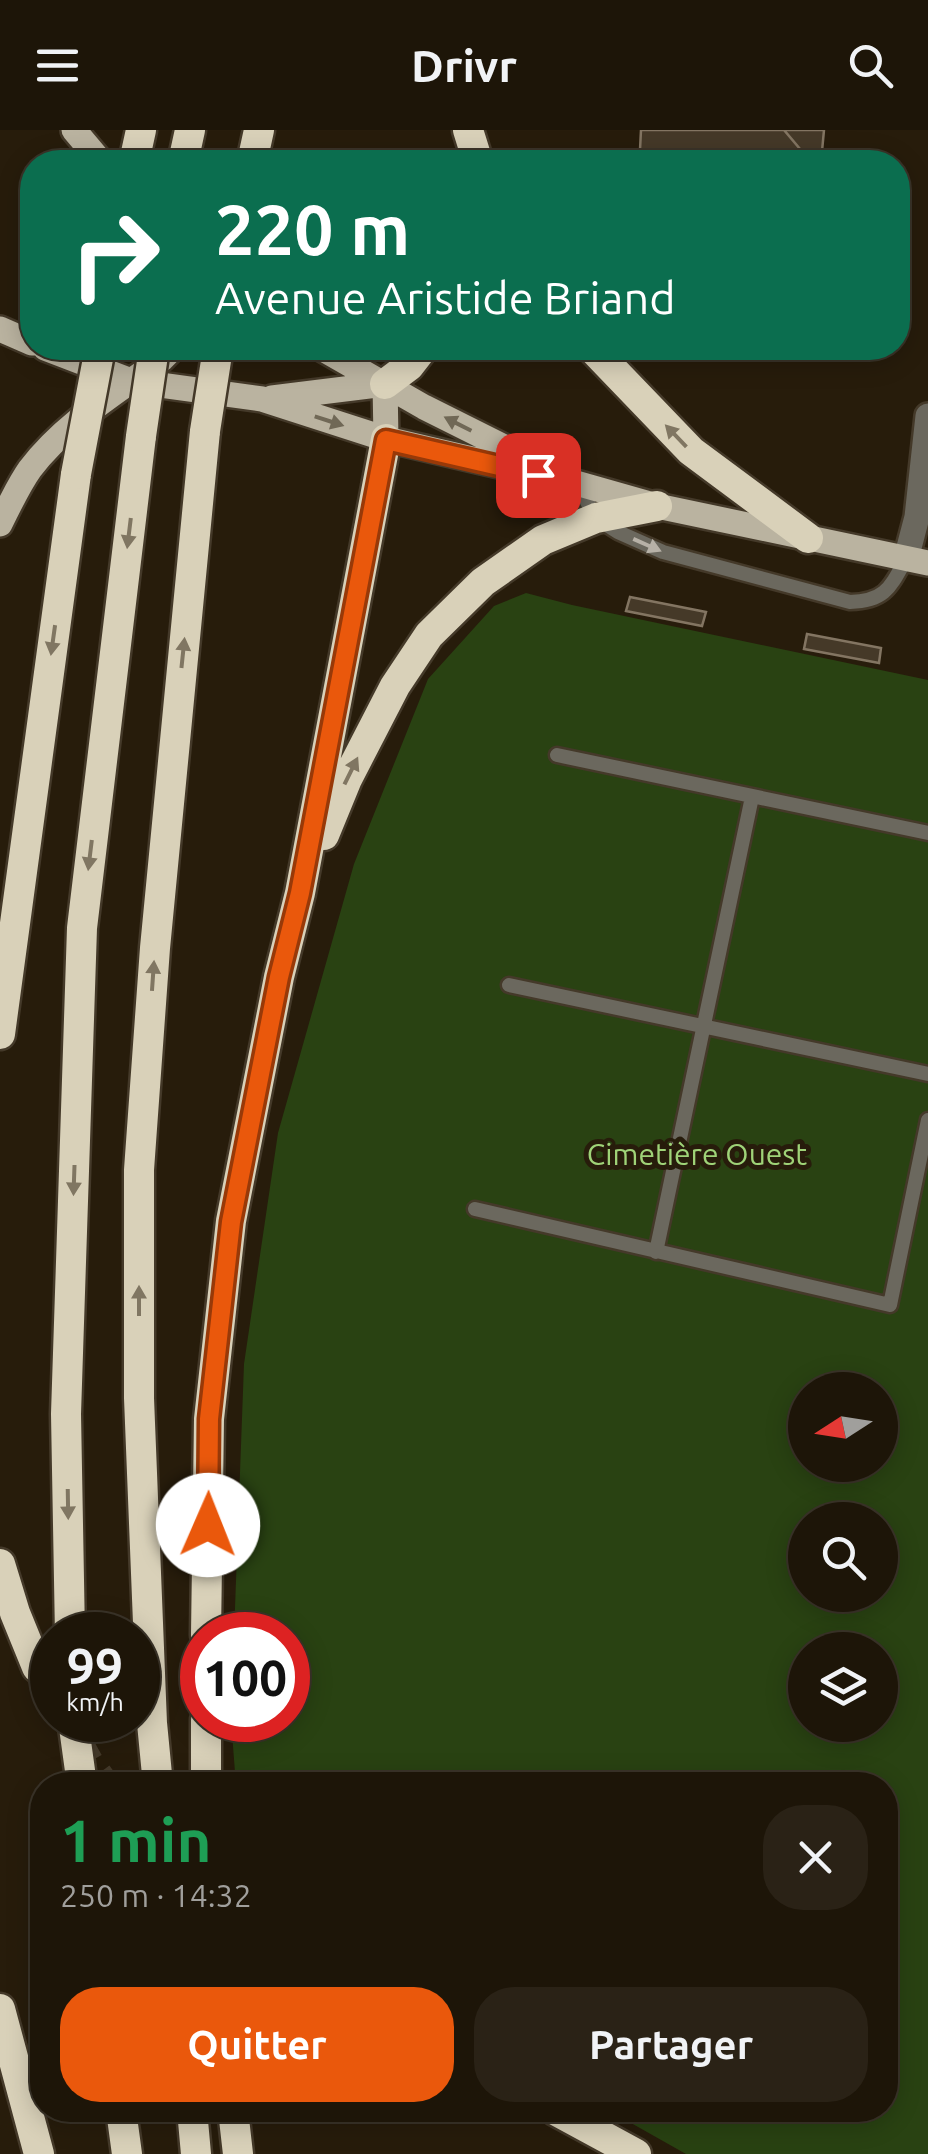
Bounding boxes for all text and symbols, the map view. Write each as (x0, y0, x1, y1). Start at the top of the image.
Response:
icon: menu (30, 38, 85, 93)
icon: search (843, 38, 898, 93)
text: Drivr (411, 40, 517, 91)
icon: right (50, 190, 180, 320)
text: 220 m (215, 190, 410, 268)
text: Avenue Aristide Briand (215, 272, 676, 323)
one-way arrow (315, 414, 345, 429)
one-way arrow (443, 416, 472, 433)
one-way arrow (664, 424, 688, 448)
pin (496, 433, 581, 518)
icon: arrive (511, 448, 566, 503)
one-way arrow (121, 517, 137, 549)
one-way arrow (632, 537, 662, 553)
one-way arrow (45, 625, 61, 657)
one-way arrow (176, 636, 192, 668)
one-way arrow (343, 756, 360, 785)
one-way arrow (82, 840, 98, 872)
one-way arrow (145, 960, 161, 992)
park label: Cimetière Ouest (587, 1137, 807, 1171)
one-way arrow (65, 1164, 81, 1196)
one-way arrow (131, 1284, 147, 1316)
north arrow (788, 1372, 898, 1482)
map controls (788, 1372, 898, 1742)
position arrow (156, 1473, 260, 1577)
one-way arrow (60, 1489, 76, 1521)
button: search (788, 1502, 898, 1612)
speed limit sign: 100 (180, 1612, 310, 1742)
button: layers (788, 1632, 898, 1742)
text: 99 (67, 1637, 123, 1693)
text: km/h (66, 1688, 124, 1716)
button: close (763, 1805, 868, 1910)
text: 1 min (60, 1806, 212, 1873)
text: 250 m · 14:32 (60, 1877, 252, 1913)
button: Quitter (60, 1987, 454, 2102)
button: Partager (474, 1987, 868, 2102)

